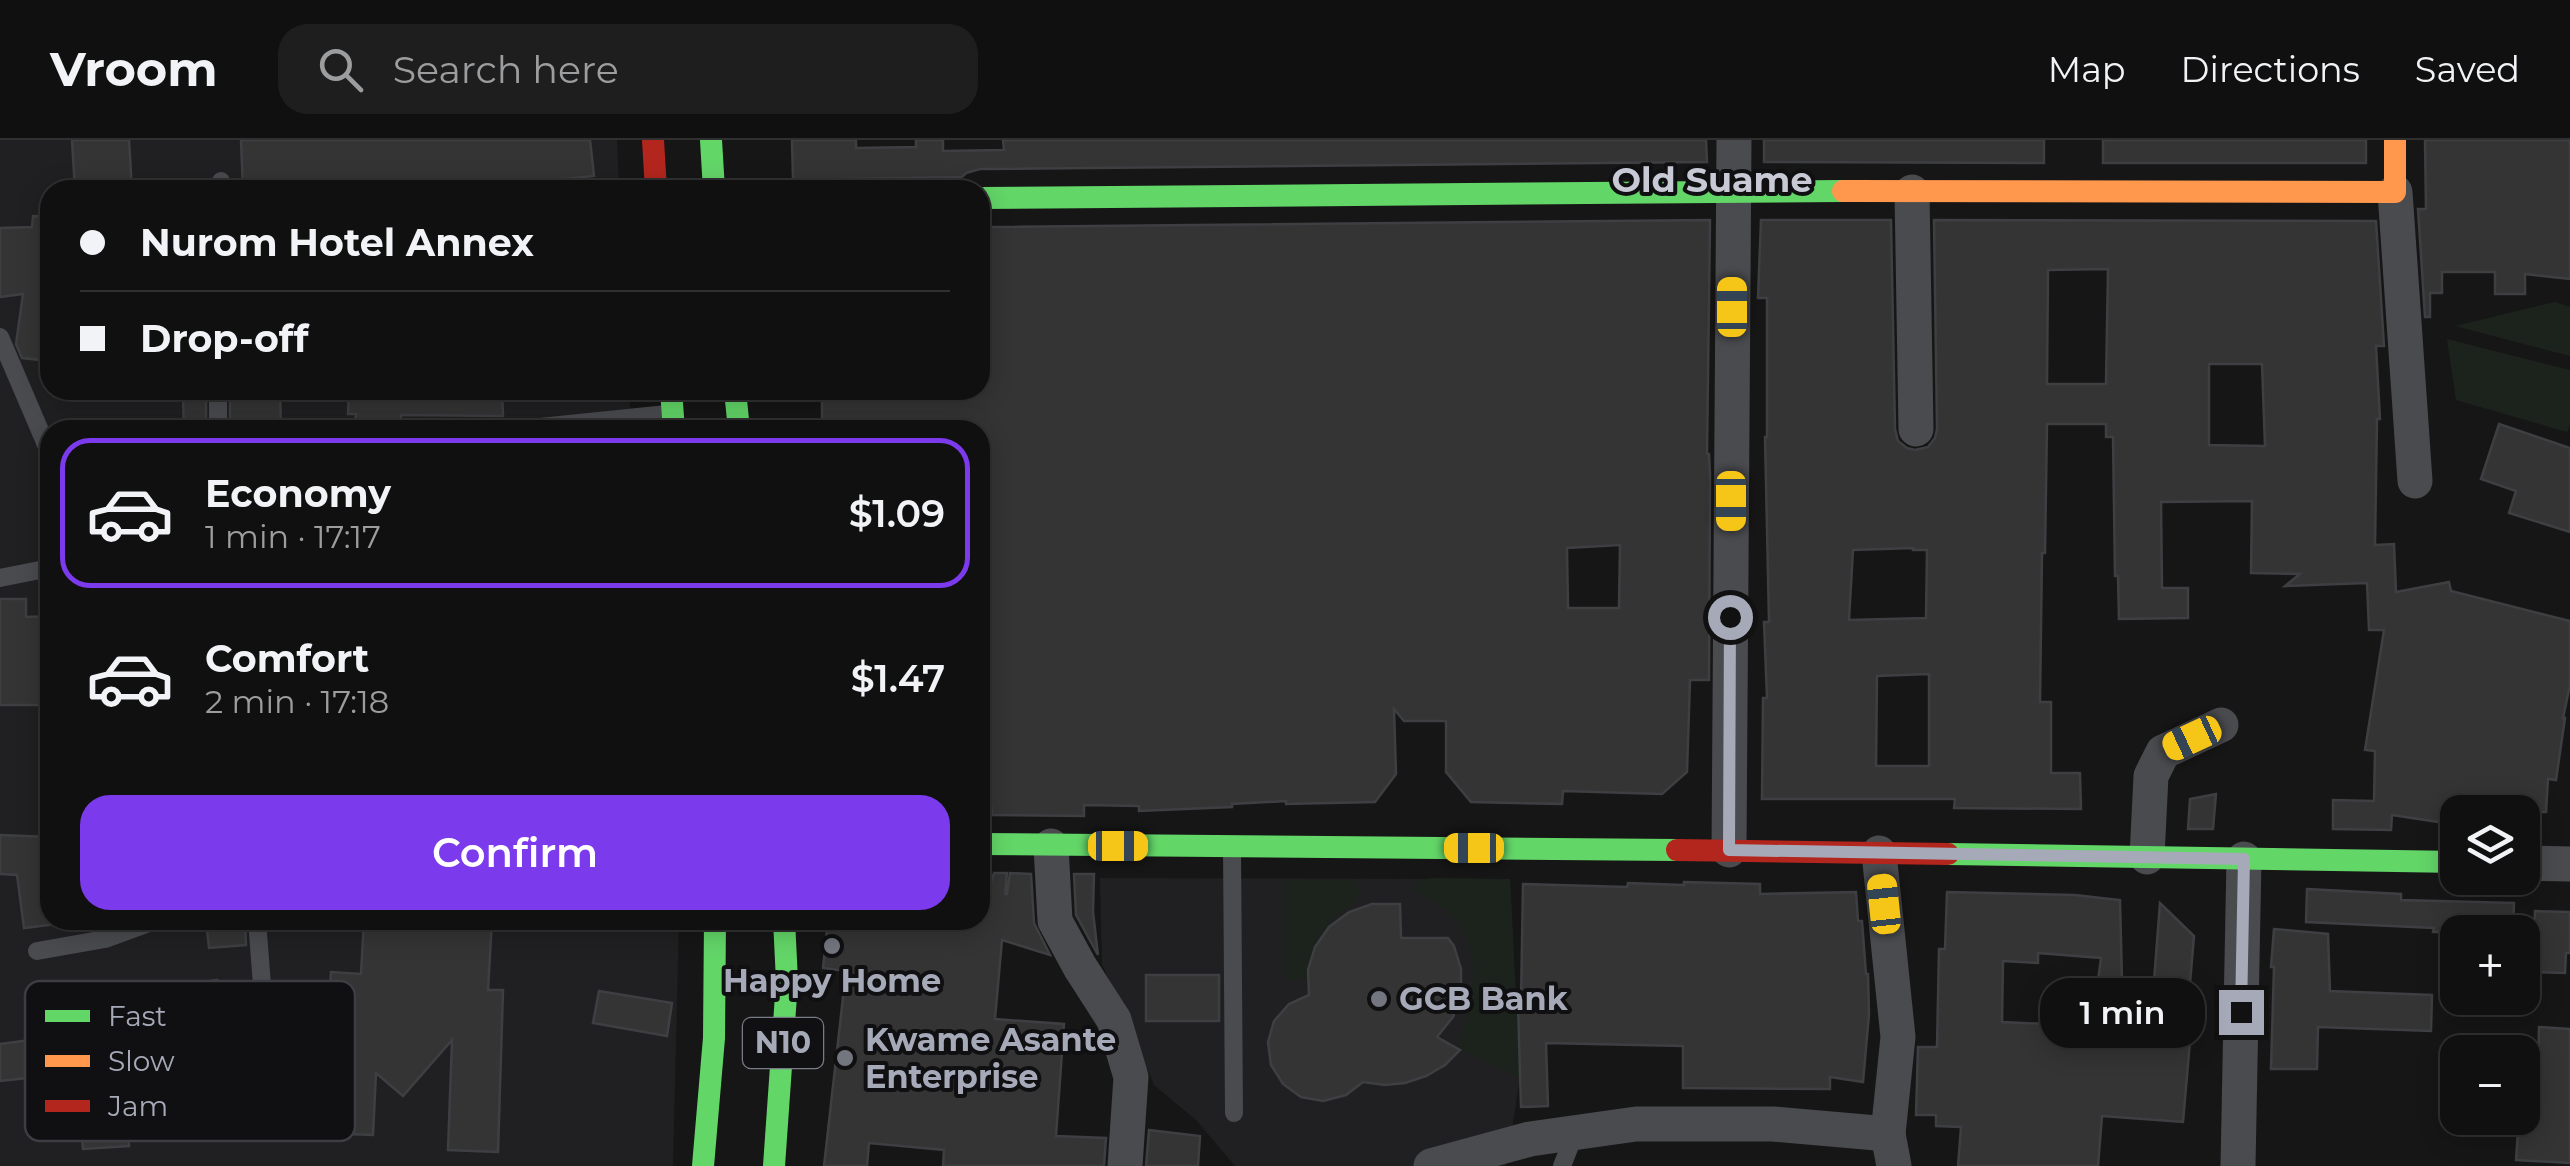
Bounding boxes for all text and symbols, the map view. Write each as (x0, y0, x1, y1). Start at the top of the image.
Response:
search box (278, 24, 978, 114)
text: Vroom (50, 40, 218, 98)
icon: search (313, 42, 368, 97)
text: Search here (393, 46, 619, 93)
text: Map (2048, 48, 2126, 91)
text: Directions (2181, 48, 2360, 91)
text: Saved (2415, 48, 2520, 91)
district label: Old Suame (1611, 158, 1813, 201)
text: Nurom Hotel Annex (140, 219, 534, 266)
car (1717, 277, 1747, 337)
text: Drop-off (140, 315, 309, 362)
icon: car (85, 468, 175, 558)
text: Economy (205, 470, 391, 517)
car (1716, 471, 1746, 531)
text: $1.09 (849, 490, 945, 537)
text: 1 min · 17:17 (205, 517, 381, 556)
route start (1708, 595, 1753, 640)
icon: car (85, 633, 175, 723)
text: Comfort (205, 635, 369, 682)
text: $1.47 (851, 655, 945, 702)
text: 2 min · 17:18 (205, 682, 389, 721)
car (2158, 712, 2226, 764)
button: Confirm (80, 795, 950, 910)
map controls (2440, 795, 2540, 1135)
button: layers (2440, 795, 2540, 895)
car (1088, 831, 1148, 861)
car (1444, 833, 1504, 863)
car (1866, 873, 1902, 935)
button: + (2440, 915, 2540, 1015)
marker: Happy Home (821, 935, 843, 957)
place label: Happy Home (723, 961, 941, 1000)
callout: 1 min (2041, 977, 2206, 1047)
place label: GCB Bank (1399, 979, 1569, 1018)
legend (25, 981, 355, 1141)
marker: GCB Bank (1368, 988, 1390, 1010)
route end (2219, 990, 2264, 1035)
text: 1 min (2080, 993, 2165, 1032)
text: Fast (108, 999, 167, 1033)
road number: N10 (743, 1018, 823, 1068)
place label: Kwame Asante Enterprise (865, 1020, 1116, 1096)
button: − (2440, 1035, 2540, 1135)
text: Slow (108, 1044, 175, 1078)
marker: Kwame Asante Enterprise (834, 1047, 856, 1069)
text: Jam (107, 1089, 168, 1123)

